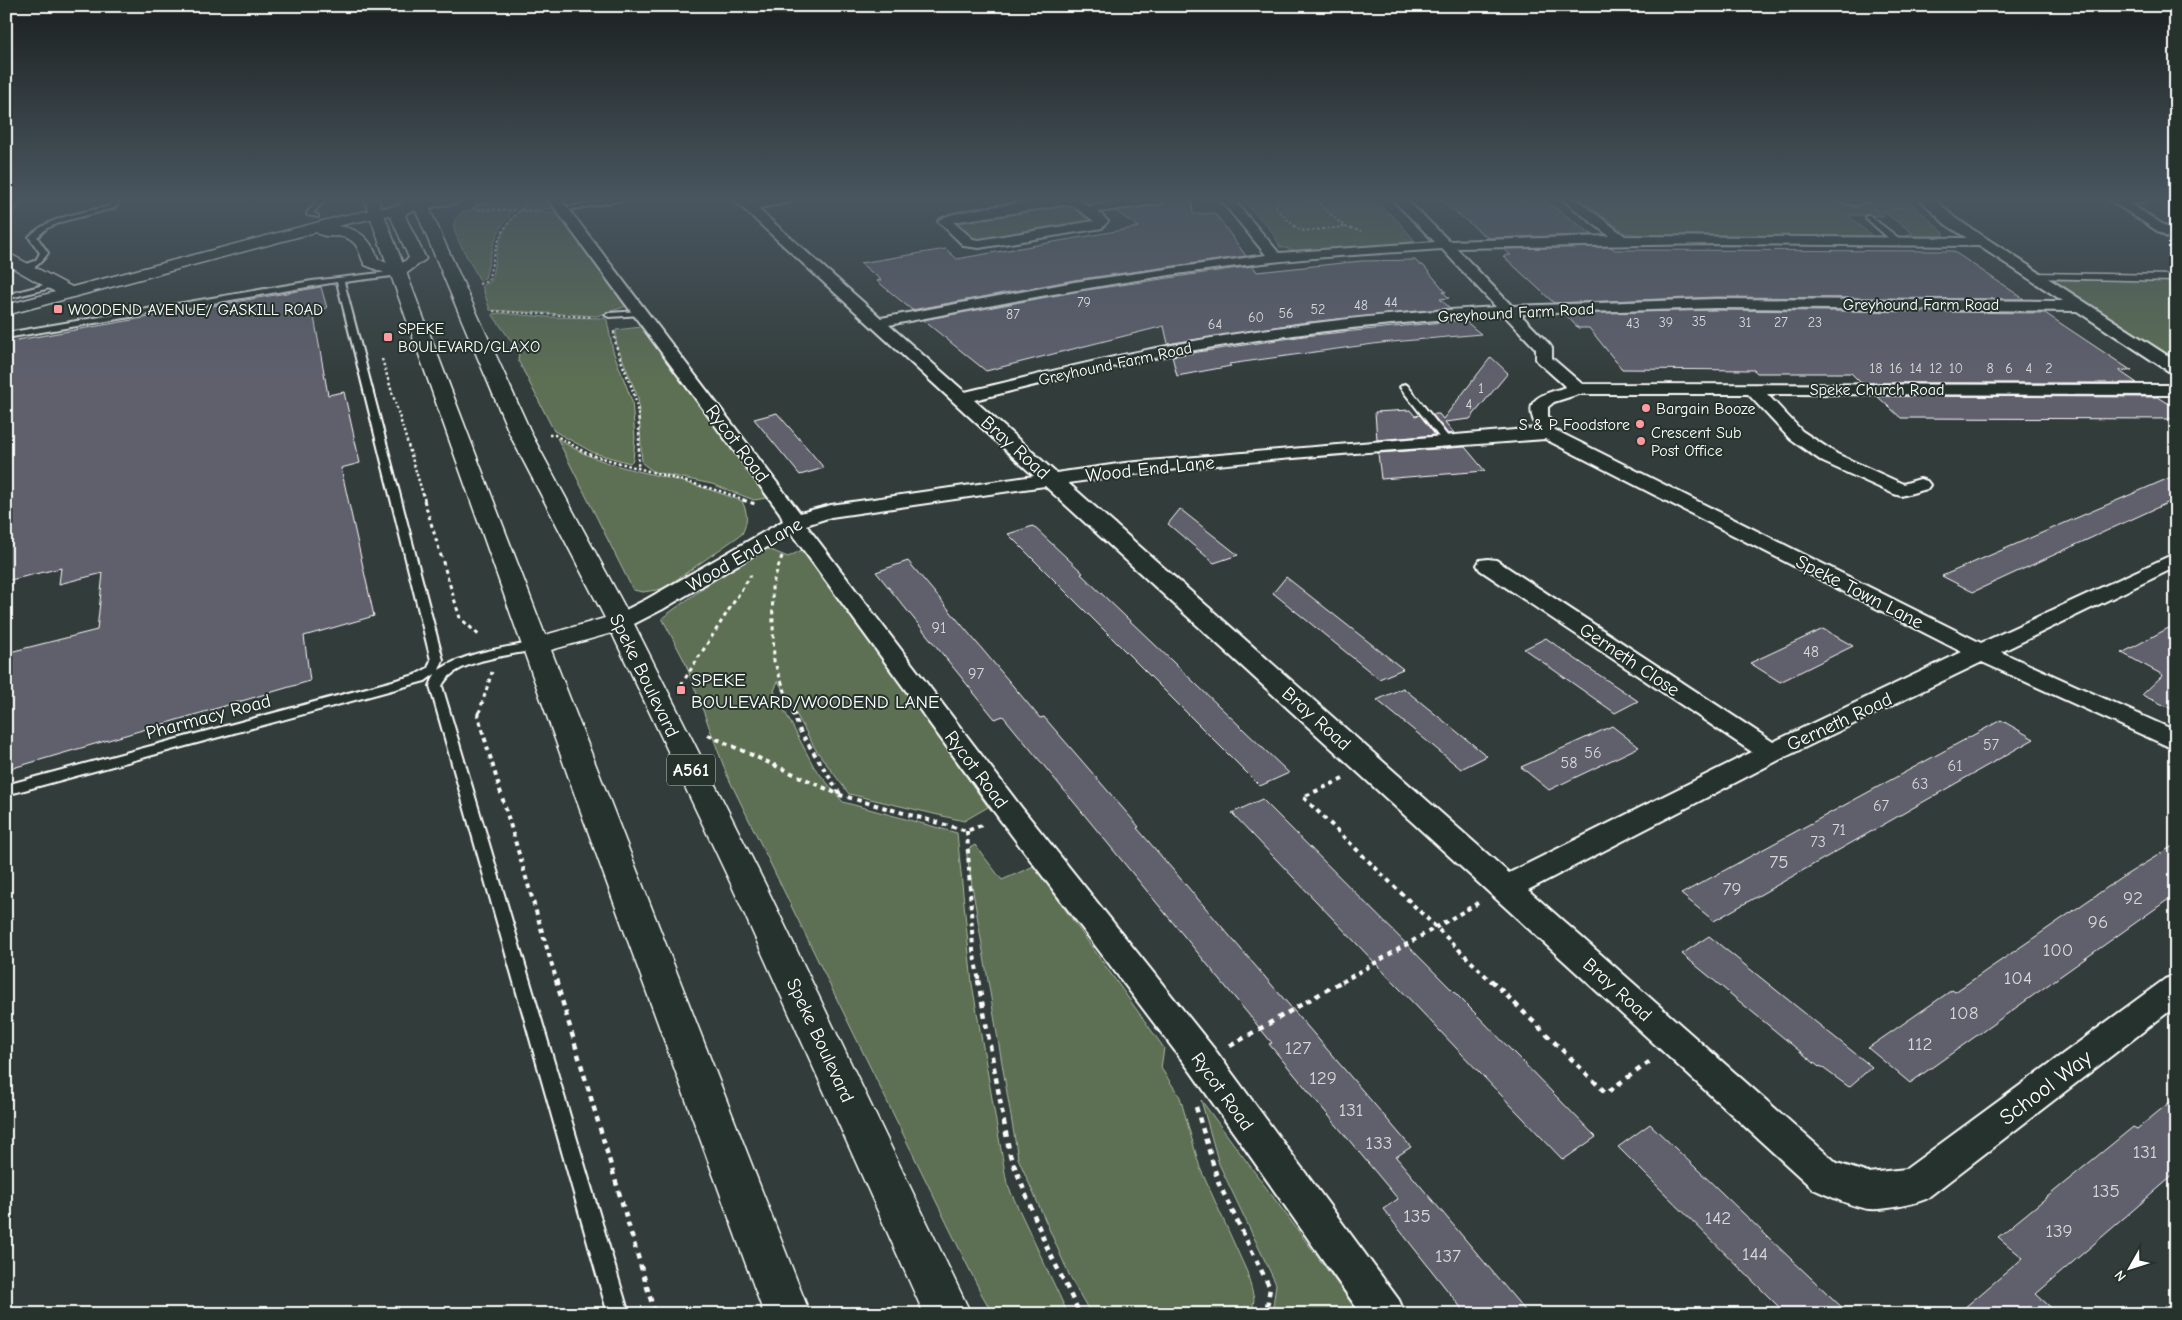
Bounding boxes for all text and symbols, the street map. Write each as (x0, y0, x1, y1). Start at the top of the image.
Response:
house number: 79 (1077, 294, 1091, 311)
house number: 44 (1384, 294, 1398, 311)
street label: Greyhound Farm Road (1843, 296, 1999, 314)
house number: 48 (1354, 297, 1368, 314)
street label: Greyhound Farm Road (1437, 300, 1595, 326)
place label: WOODEND AVENUE/ GASKILL ROAD (68, 301, 323, 319)
house number: 52 (1311, 301, 1325, 318)
marker: WOODEND AVENUE/ GASKILL ROAD (52, 303, 64, 315)
house number: 56 (1278, 305, 1294, 322)
house number: 87 (1006, 306, 1020, 323)
house number: 60 (1248, 309, 1264, 326)
house number: 35 (1692, 313, 1706, 330)
house number: 39 (1659, 314, 1673, 331)
house number: 31 (1739, 314, 1751, 331)
house number: 27 (1774, 314, 1788, 331)
house number: 23 (1808, 314, 1822, 331)
house number: 43 (1626, 315, 1640, 332)
house number: 64 (1208, 316, 1222, 333)
place label: SPEKE BOULEVARD/GLAXO (398, 320, 540, 356)
marker: SPEKE BOULEVARD/GLAXO (382, 331, 394, 343)
street label: Greyhound Farm Road (1037, 339, 1194, 389)
house number: 18 (1870, 360, 1882, 377)
house number: 16 (1889, 360, 1903, 377)
house number: 14 (1910, 360, 1922, 377)
house number: 12 (1930, 360, 1942, 377)
house number: 10 (1949, 360, 1963, 377)
house number: 8 (1986, 360, 1994, 377)
house number: 6 (2005, 360, 2013, 377)
house number: 4 (2026, 360, 2033, 377)
house number: 2 (2045, 360, 2053, 377)
house number: 1 (1478, 380, 1484, 397)
street label: Speke Church Road (1810, 381, 1944, 399)
house number: 4 (1466, 396, 1473, 413)
street label: Rycot Road (701, 400, 773, 487)
place label: Bargain Booze (1656, 400, 1756, 418)
marker: Bargain Booze (1640, 402, 1652, 414)
street label: Bray Road (977, 411, 1054, 484)
place label: S & P Foodstore (1519, 416, 1630, 434)
marker: S & P Foodstore (1634, 418, 1646, 430)
place label: Crescent Sub Post Office (1651, 424, 1742, 460)
marker: Crescent Sub Post Office (1635, 435, 1647, 447)
street label: Wood End Lane (1084, 451, 1216, 487)
street label: Wood End Lane (683, 513, 806, 597)
street label: Speke Town Lane (1792, 550, 1927, 633)
street label: Speke Boulevard (605, 610, 683, 741)
street label: Gerneth Close (1575, 618, 1684, 701)
house number: 91 (932, 619, 946, 637)
house number: 48 (1803, 643, 1819, 661)
house number: 97 (968, 665, 984, 683)
place label: SPEKE BOULEVARD/WOODEND LANE (691, 669, 940, 713)
street label: Bray Road (1278, 682, 1355, 755)
marker: SPEKE BOULEVARD/WOODEND LANE (675, 684, 687, 696)
street label: Gerneth Road (1783, 688, 1896, 756)
street label: Pharmacy Road (143, 690, 273, 744)
street label: Rycot Road (940, 726, 1012, 813)
house number: 57 (1983, 736, 2000, 754)
house number: 56 (1584, 744, 1602, 762)
road number: A561 (667, 754, 715, 786)
house number: 58 (1561, 754, 1577, 772)
house number: 61 (1947, 757, 1963, 775)
house number: 63 (1912, 775, 1928, 793)
house number: 67 (1873, 797, 1890, 815)
house number: 71 (1832, 821, 1846, 839)
house number: 73 (1810, 833, 1826, 851)
house number: 75 (1769, 851, 1789, 873)
house number: 79 (1722, 878, 1742, 900)
house number: 92 (2123, 887, 2143, 909)
house number: 96 (2088, 911, 2108, 933)
house number: 100 (2043, 939, 2073, 961)
street label: Bray Road (1579, 953, 1656, 1026)
house number: 104 (2004, 967, 2032, 989)
street label: Speke Boulevard (782, 975, 858, 1106)
house number: 108 (1950, 1002, 1978, 1024)
house number: 112 (1908, 1033, 1933, 1055)
house number: 127 (1285, 1037, 1311, 1059)
street label: School Way (1994, 1045, 2097, 1131)
street label: Rycot Road (1186, 1048, 1258, 1135)
house number: 129 (1309, 1067, 1337, 1089)
house number: 131 (1339, 1099, 1363, 1121)
house number: 133 (1366, 1132, 1392, 1154)
house number: 131 (2133, 1141, 2157, 1163)
house number: 135 (2092, 1180, 2120, 1202)
house number: 135 (1403, 1205, 1431, 1227)
house number: 142 (1705, 1207, 1731, 1229)
house number: 139 (2045, 1220, 2073, 1242)
north arrow (2104, 1242, 2154, 1292)
house number: 144 (1742, 1243, 1768, 1265)
house number: 137 (1435, 1245, 1461, 1267)
text: N (2111, 1267, 2130, 1285)

